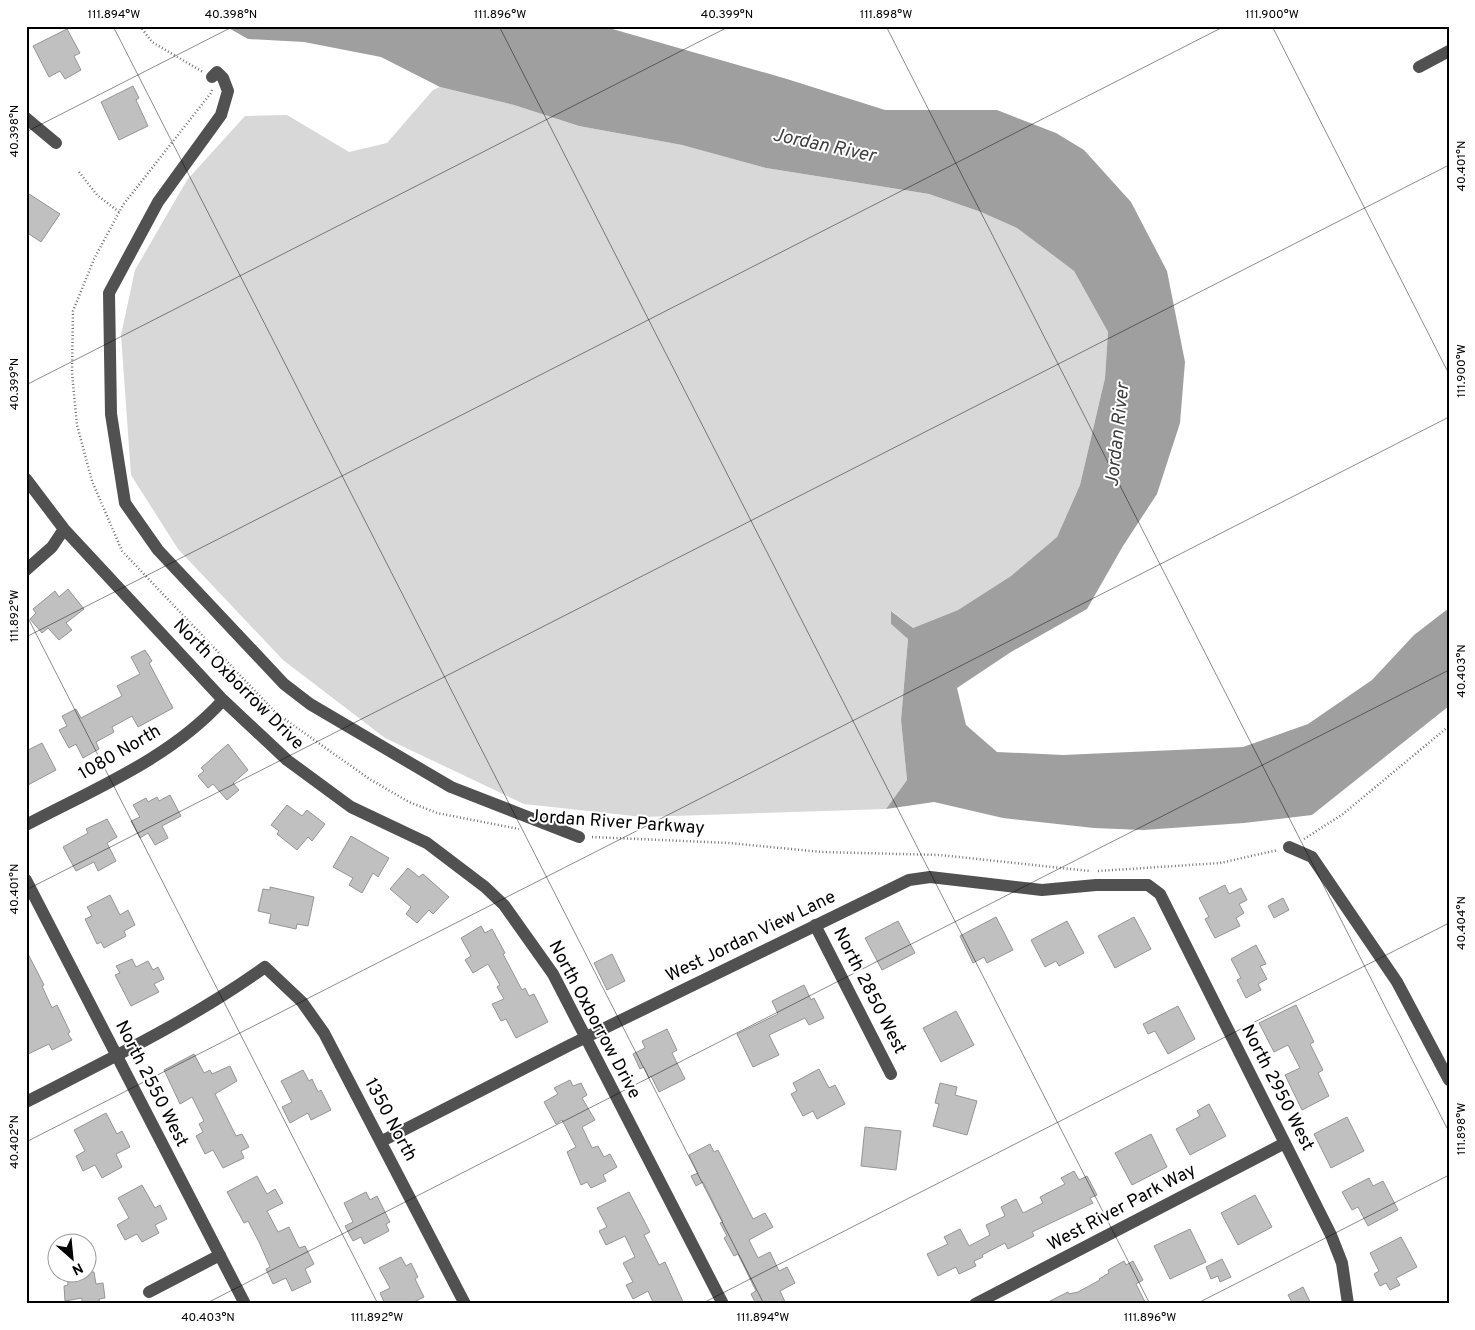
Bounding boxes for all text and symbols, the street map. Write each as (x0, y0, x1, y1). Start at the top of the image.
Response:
text: 111.894°W (88, 7, 140, 23)
text: 40.398°N (205, 7, 257, 23)
text: 111.896°W (474, 7, 526, 23)
text: 40.399°N (701, 7, 753, 23)
text: 111.898°W (860, 7, 912, 23)
text: 111.900°W (1245, 7, 1299, 23)
text: 40.398°N (7, 105, 23, 157)
water label: Jordan River (770, 123, 879, 169)
text: 40.401°N (1454, 141, 1470, 191)
text: 111.900°W (1454, 344, 1470, 398)
text: 40.399°N (7, 358, 23, 410)
water label: Jordan River (1101, 380, 1136, 488)
text: 111.892°W (7, 590, 23, 642)
street label: North Oxborrow Drive (168, 615, 308, 755)
text: 40.403°N (1454, 644, 1470, 698)
street label: 1080 North (75, 720, 165, 786)
street label: Jordan River Parkway (529, 805, 705, 841)
text: 40.401°N (7, 864, 23, 914)
street label: West Jordan View Lane (662, 886, 840, 988)
text: 40.404°N (1454, 896, 1470, 950)
street label: North 2850 West (827, 924, 911, 1058)
street label: North Oxborrow Drive (542, 937, 646, 1103)
street label: North 2550 West (109, 1017, 193, 1151)
street label: North 2950 West (1235, 1021, 1319, 1155)
street label: 1350 North (358, 1074, 422, 1166)
text: 111.898°W (1454, 1103, 1470, 1155)
text: 40.402°N (7, 1115, 23, 1169)
street label: West River Park Way (1044, 1159, 1200, 1257)
north arrow (48, 1232, 98, 1282)
text: N (69, 1258, 86, 1278)
text: 40.403°N (181, 1310, 235, 1326)
text: 111.892°W (351, 1310, 403, 1326)
text: 111.894°W (737, 1310, 789, 1326)
text: 111.896°W (1124, 1310, 1176, 1326)

